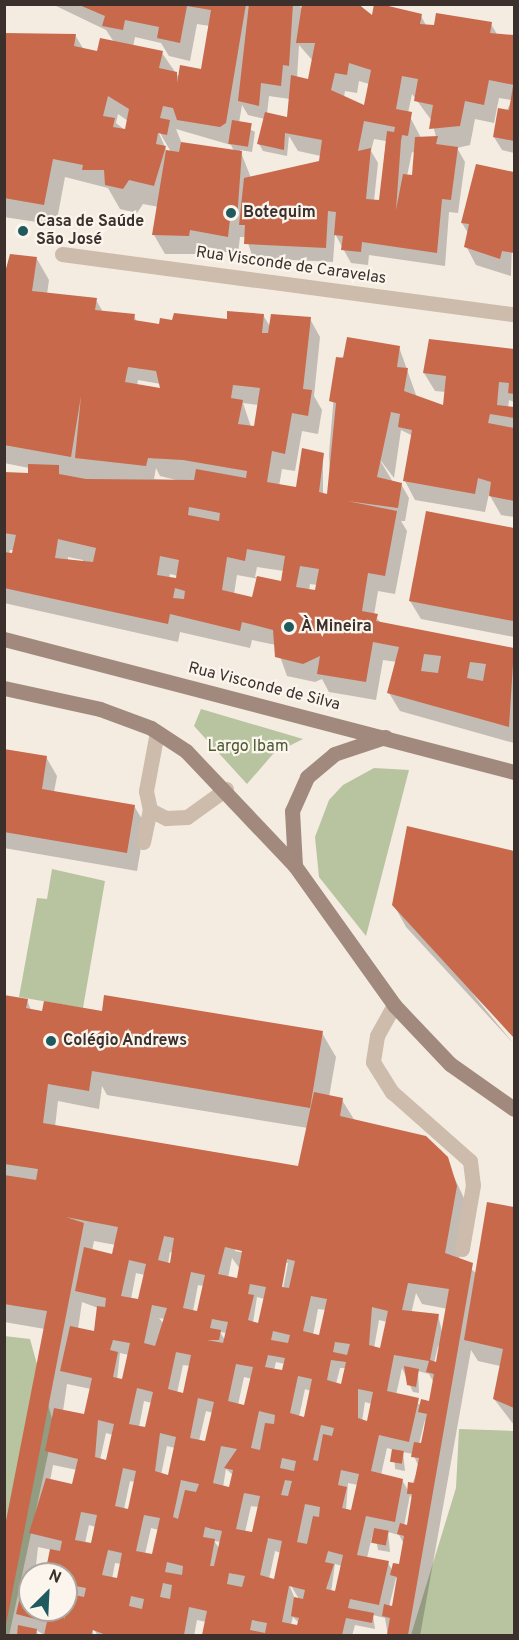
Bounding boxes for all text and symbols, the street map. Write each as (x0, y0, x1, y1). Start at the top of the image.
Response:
place label: Botequim (243, 203, 316, 223)
marker: Botequim (224, 206, 238, 220)
place label: Casa de Saúde São José (36, 212, 144, 250)
marker: Casa de Saúde São José (14, 222, 32, 240)
street label: Rua Visconde de Caravelas (194, 243, 388, 289)
place label: À Mineira (301, 617, 372, 637)
marker: À Mineira (282, 620, 296, 634)
street label: Rua Visconde de Silva (186, 659, 342, 715)
park label: Largo Ibam (208, 737, 288, 757)
place label: Colégio Andrews (63, 1031, 188, 1051)
marker: Colégio Andrews (44, 1034, 58, 1048)
north arrow (18, 1562, 78, 1622)
text: N (45, 1566, 64, 1589)

